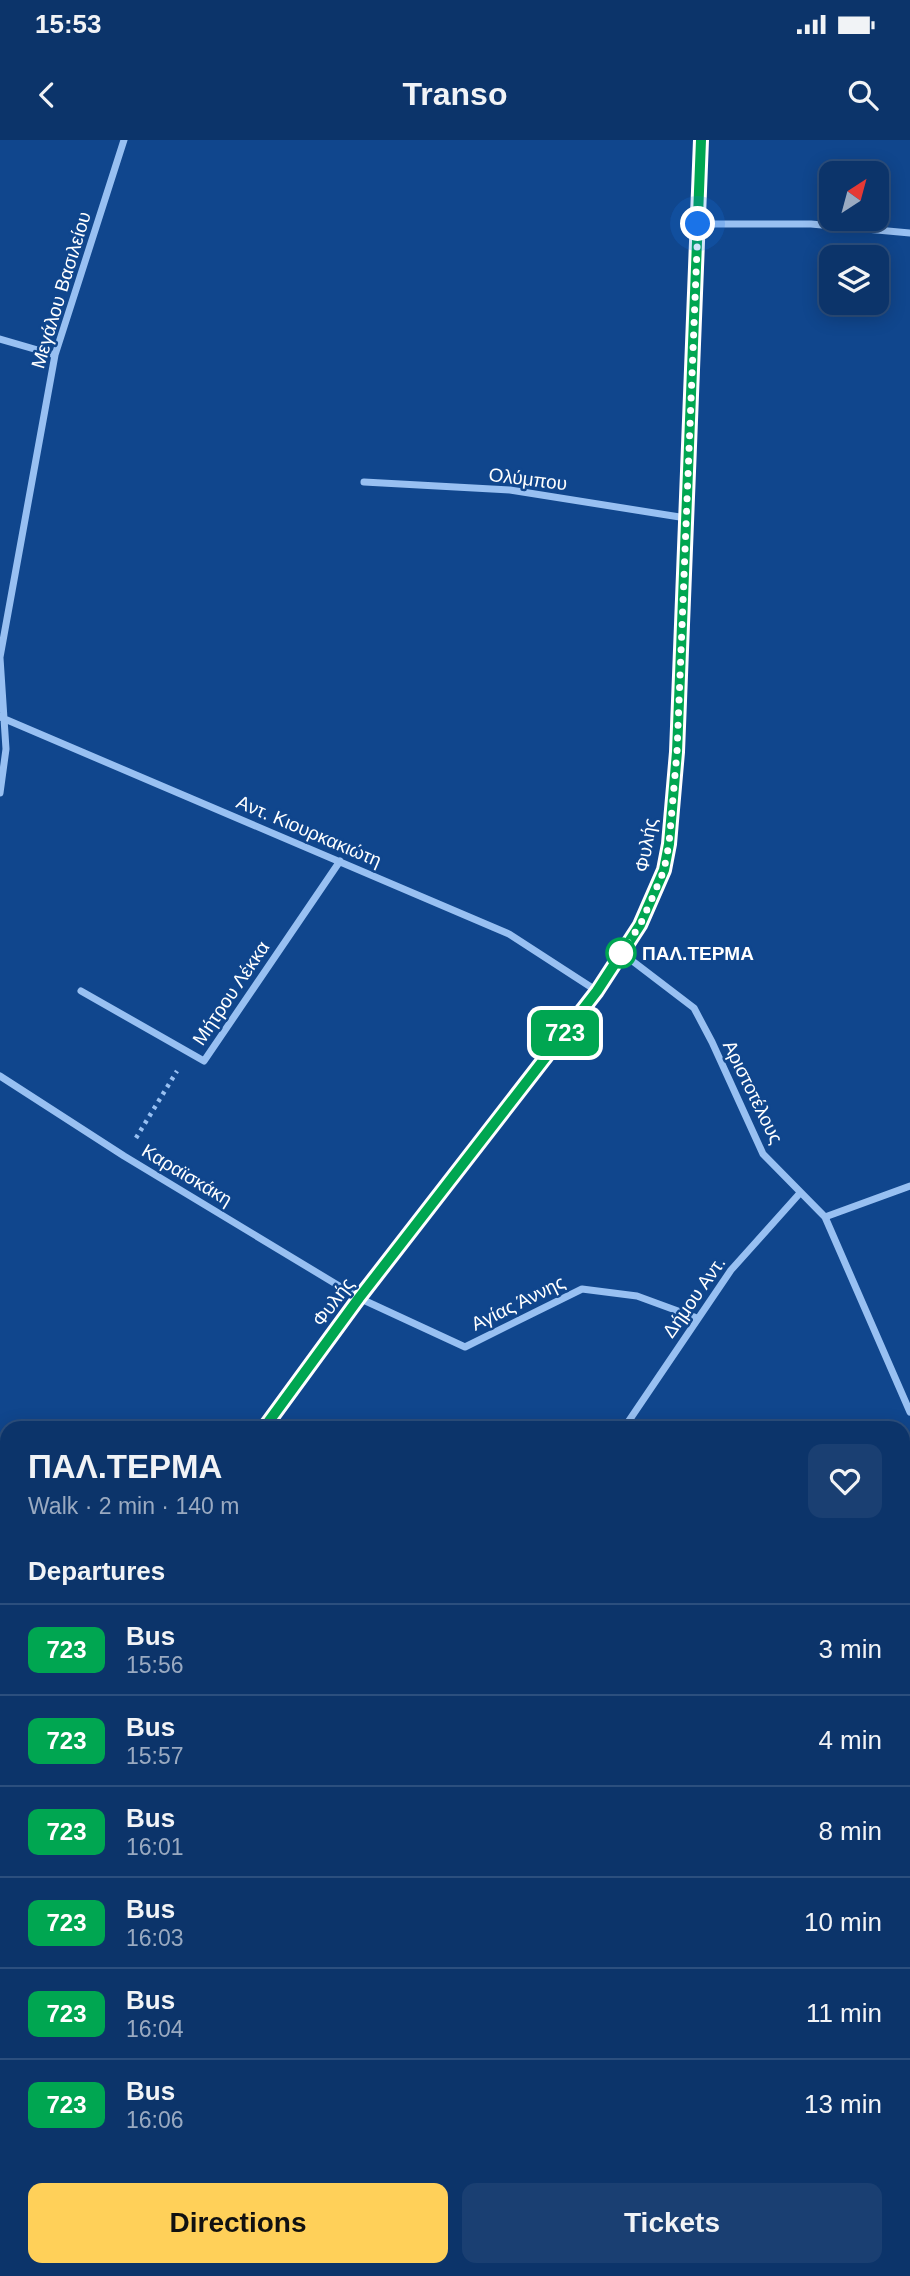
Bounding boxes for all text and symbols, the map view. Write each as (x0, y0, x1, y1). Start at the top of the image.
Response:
text: 15:53 (35, 9, 102, 39)
icon: back (28, 76, 66, 114)
text: Transo (403, 76, 507, 112)
icon: search (844, 76, 882, 114)
north arrow (819, 161, 889, 231)
map controls (819, 161, 889, 315)
your location (680, 206, 715, 241)
street label: Μεγάλου Βασιλείου (27, 209, 95, 371)
button: layers (819, 245, 889, 315)
street label: Ολύμπου (488, 464, 568, 494)
street label: Αντ. Κιουρκακιώτη (233, 791, 385, 871)
street label: Φυλής (631, 816, 661, 874)
street label: Μήτρου Λέκκα (189, 937, 273, 1049)
marker: ΠΑΛ.ΤΕΡΜΑ (606, 938, 636, 968)
place label: ΠΑΛ.ΤΕΡΜΑ (642, 943, 754, 964)
line badge: 723 (525, 1010, 605, 1056)
text: 723 (545, 1019, 585, 1046)
street label: Αριστοτέλους (719, 1037, 787, 1147)
street label: Καραϊσκάκη (138, 1140, 236, 1210)
street label: Δήμου Αντ. (658, 1252, 730, 1342)
street label: Αγίας Άννης (468, 1271, 568, 1335)
street label: Φυλής (308, 1274, 358, 1330)
button: heart (808, 1444, 882, 1518)
text: ΠΑΛ.ΤΕΡΜΑ (28, 1448, 222, 1485)
text: Walk · 2 min · 140 m (28, 1493, 239, 1519)
text: Departures (28, 1556, 165, 1586)
text: Bus (126, 1621, 175, 1651)
text: 3 min (818, 1634, 882, 1664)
text: 723 (46, 1636, 87, 1663)
text: 15:56 (126, 1652, 184, 1678)
text: Bus (126, 1712, 175, 1742)
text: 4 min (818, 1725, 882, 1755)
text: 723 (46, 1727, 87, 1754)
text: 15:57 (126, 1743, 184, 1769)
text: Bus (126, 1803, 175, 1833)
text: 8 min (818, 1816, 882, 1846)
text: 723 (46, 1818, 87, 1845)
text: 16:01 (126, 1834, 184, 1860)
text: Bus (126, 1894, 175, 1924)
text: 10 min (804, 1907, 882, 1937)
text: 723 (46, 1909, 87, 1936)
text: 16:03 (126, 1925, 184, 1951)
text: Bus (126, 1985, 175, 2015)
text: 11 min (806, 1998, 882, 2028)
text: 723 (46, 2000, 87, 2027)
text: 16:04 (126, 2016, 184, 2042)
text: Bus (126, 2076, 175, 2106)
text: 13 min (804, 2089, 882, 2119)
text: 723 (46, 2091, 87, 2118)
text: 16:06 (126, 2107, 184, 2133)
button: Directions (28, 2183, 448, 2263)
button: Tickets (462, 2183, 882, 2263)

